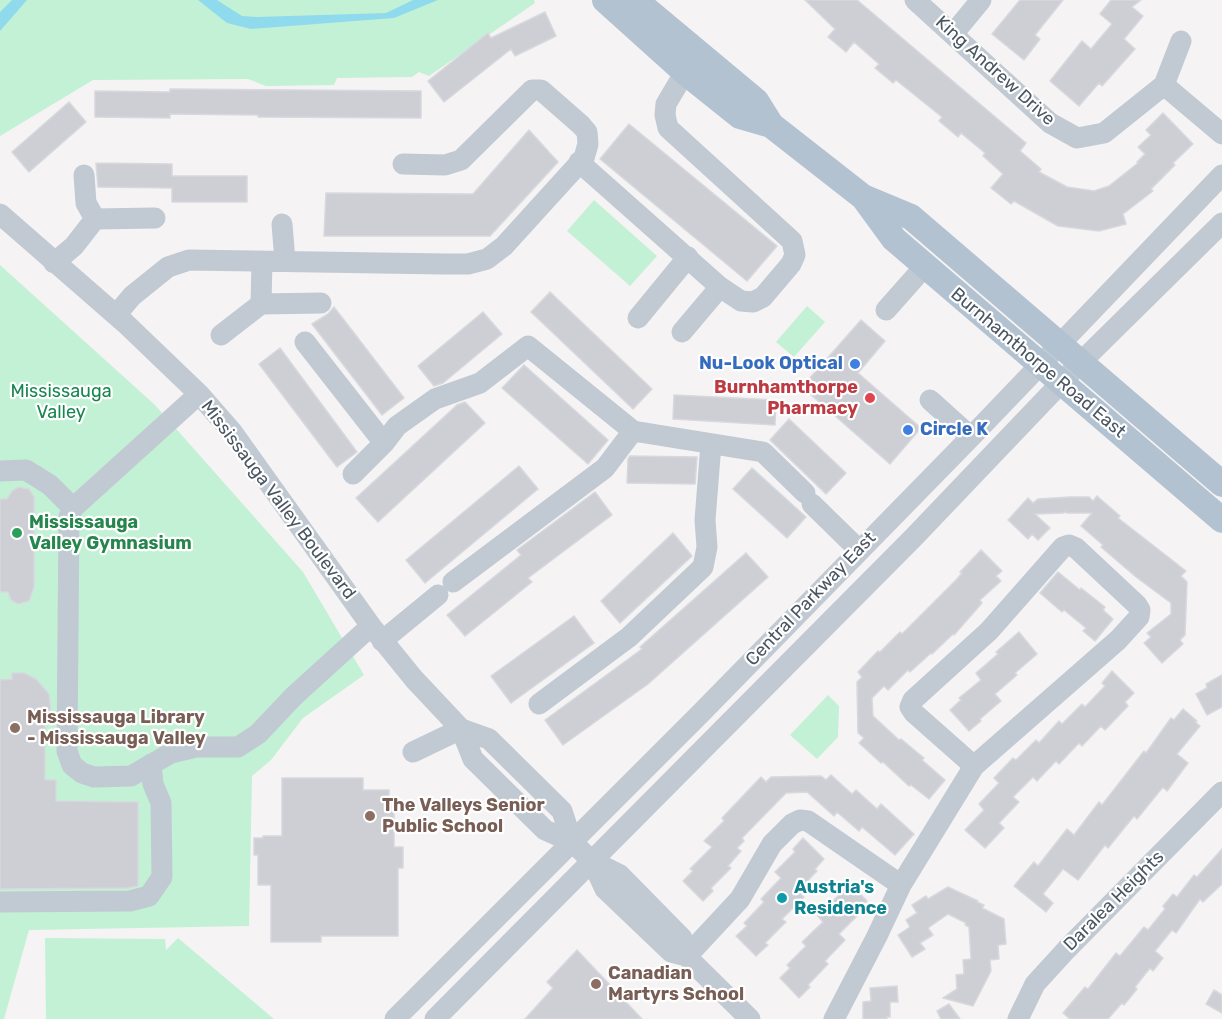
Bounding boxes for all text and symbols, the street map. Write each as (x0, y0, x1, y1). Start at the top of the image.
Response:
street label: King Andrew Drive (931, 12, 1059, 130)
street label: Burnhamthorpe Road East (946, 283, 1130, 443)
place label: Nu-Look Optical (699, 353, 843, 375)
marker: Nu-Look Optical (848, 357, 862, 371)
place label: Burnhamthorpe Pharmacy (714, 377, 858, 420)
park label: Mississauga Valley (10, 381, 112, 424)
marker: Burnhamthorpe Pharmacy (863, 391, 877, 405)
street label: Mississauga Valley Boulevard (196, 396, 360, 604)
place label: Circle K (920, 419, 988, 441)
marker: Circle K (901, 423, 915, 437)
place label: Mississauga Valley Gymnasium (29, 512, 192, 554)
marker: Mississauga Valley Gymnasium (10, 526, 24, 540)
street label: Central Parkway East (741, 527, 881, 671)
place label: Mississauga Library - Mississauga Valley (27, 707, 206, 750)
marker: Mississauga Library - Mississauga Valley (8, 721, 22, 735)
place label: The Valleys Senior Public School (382, 795, 545, 838)
marker: The Valleys Senior Public School (363, 809, 377, 823)
street label: Daralea Heights (1059, 846, 1169, 956)
place label: Austria's Residence (794, 877, 887, 920)
marker: Austria's Residence (775, 891, 789, 905)
place label: Canadian Martyrs School (608, 963, 744, 1006)
marker: Canadian Martyrs School (589, 977, 603, 991)

